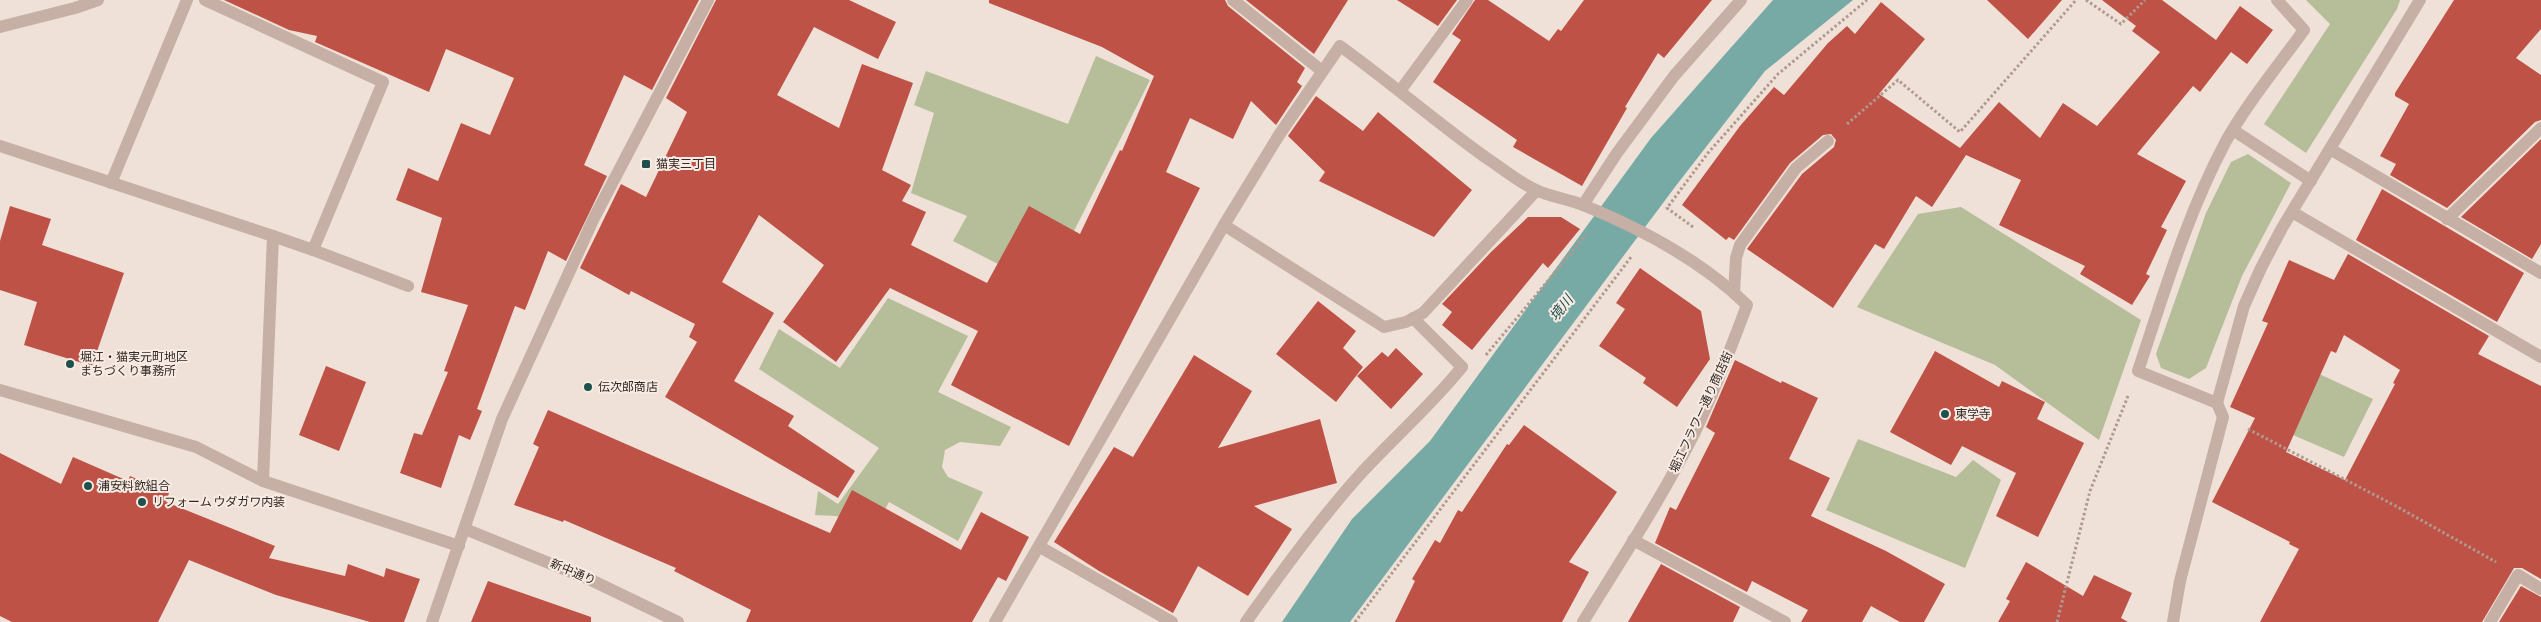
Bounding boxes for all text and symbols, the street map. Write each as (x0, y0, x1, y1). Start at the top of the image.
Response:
place label: 猫実三丁目 (656, 157, 716, 171)
marker: 猫実三丁目 (640, 158, 652, 170)
water label: 境川 (1546, 290, 1577, 324)
street label: 堀江フラワー通り商店街 (1667, 349, 1735, 475)
place label: 堀江・猫実元町地区 まちづくり事務所 (80, 350, 188, 378)
marker: 堀江・猫実元町地区 まちづくり事務所 (64, 358, 76, 370)
place label: 伝次郎商店 (598, 380, 658, 394)
marker: 伝次郎商店 (582, 381, 594, 393)
place label: 東学寺 (1955, 407, 1991, 421)
marker: 東学寺 (1939, 408, 1951, 420)
place label: 浦安料飲組合 (98, 479, 170, 493)
marker: 浦安料飲組合 (82, 480, 94, 492)
place label: リフォーム ウダガワ内装 (152, 495, 285, 509)
marker: リフォーム ウダガワ内装 (136, 496, 148, 508)
street label: 新中通り (548, 556, 598, 588)

